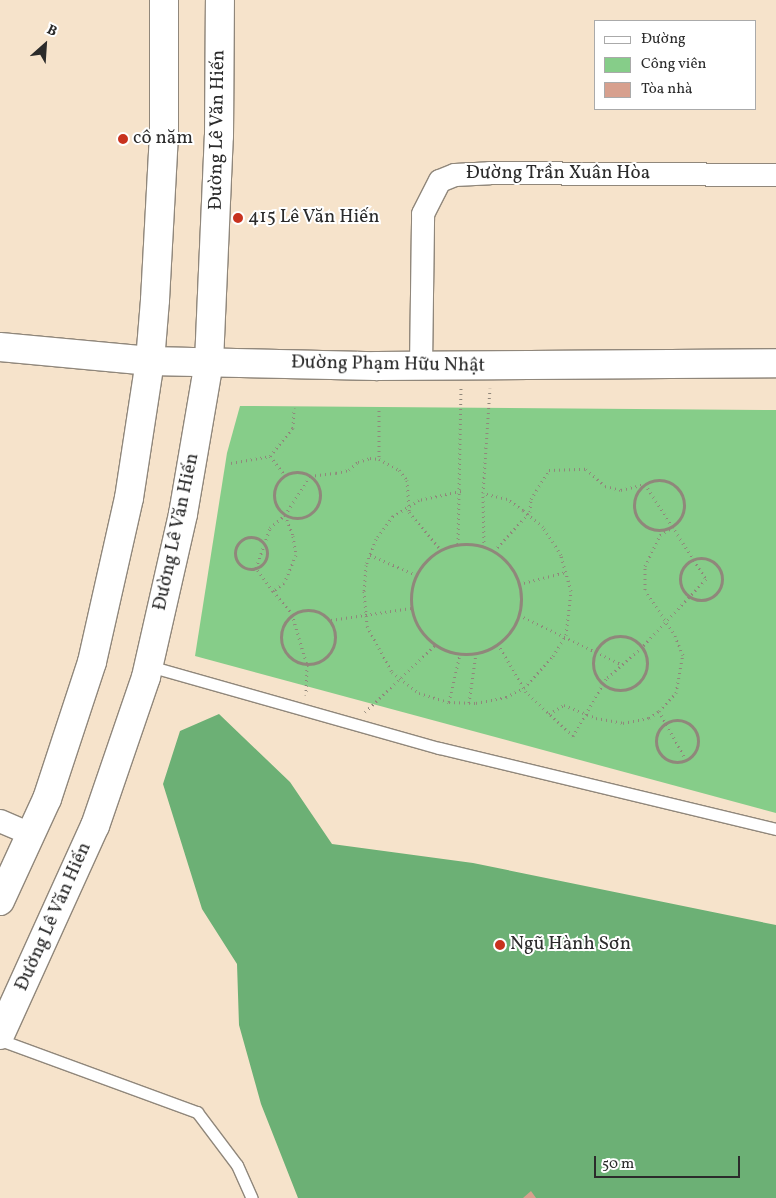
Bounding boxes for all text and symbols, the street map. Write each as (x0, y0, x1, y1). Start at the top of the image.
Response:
north arrow (20, 20, 70, 70)
text: B (43, 20, 60, 42)
legend (594, 20, 756, 110)
text: Đường (641, 29, 686, 50)
street label: Đường Lê Văn Hiến (205, 49, 231, 211)
text: Công viên (641, 54, 706, 75)
text: Tòa nhà (641, 79, 693, 100)
place label: cô năm (133, 128, 193, 150)
marker: cô năm (117, 133, 129, 145)
street label: Đường Trần Xuân Hòa (466, 163, 650, 185)
place label: 415 Lê Văn Hiến (248, 207, 380, 229)
marker: 415 Lê Văn Hiến (232, 212, 244, 224)
street label: Đường Phạm Hữu Nhật (291, 352, 485, 378)
street label: Đường Lê Văn Hiến (149, 451, 205, 613)
street label: Đường Lê Văn Hiến (11, 839, 97, 995)
place label: Ngũ Hành Sơn (510, 934, 631, 956)
marker: Ngũ Hành Sơn (494, 939, 506, 951)
scale bar (596, 1146, 742, 1178)
text: 50 m (602, 1154, 634, 1175)

